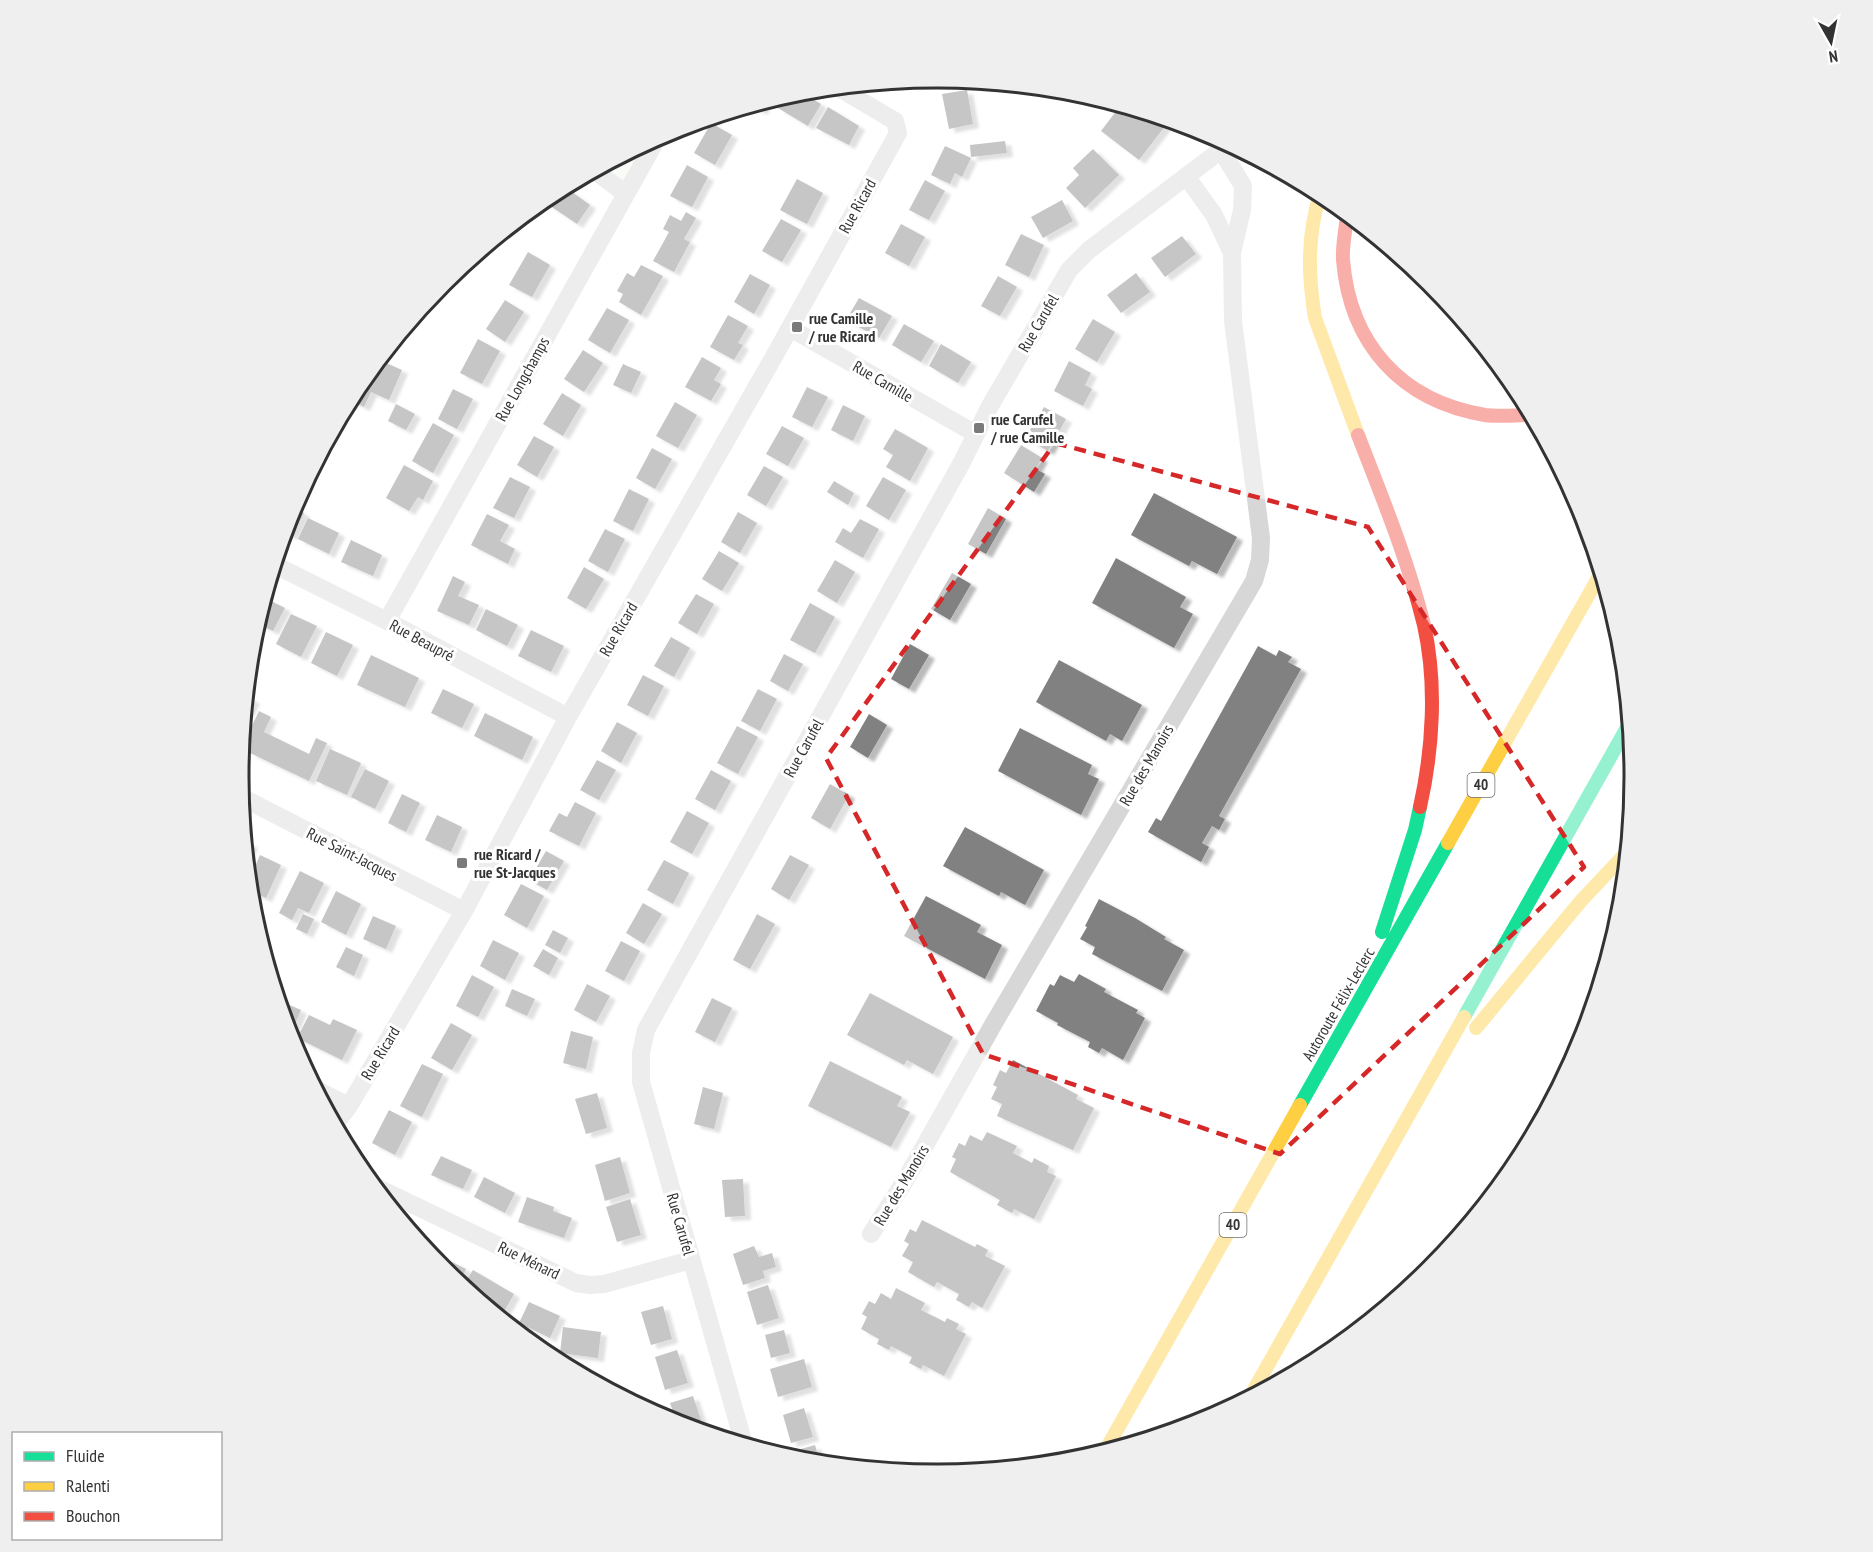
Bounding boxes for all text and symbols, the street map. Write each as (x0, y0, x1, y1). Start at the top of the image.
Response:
north arrow (1801, 12, 1861, 72)
text: N (1828, 46, 1839, 67)
street label: Rue Ricard (834, 175, 880, 237)
street label: Rue Carufel (1013, 290, 1063, 356)
place label: rue Camille / rue Ricard (808, 308, 875, 346)
marker: rue Camille / rue Ricard (790, 320, 804, 334)
street label: Rue Longchamps (491, 333, 553, 425)
street label: Rue Camille (849, 356, 917, 406)
place label: rue Carufel / rue Camille (990, 409, 1064, 447)
marker: rue Carufel / rue Camille (972, 421, 986, 435)
street label: Rue Ricard (595, 598, 641, 660)
street label: Rue Beaupré (386, 615, 458, 665)
street label: Rue Carufel (779, 715, 827, 781)
street label: Rue des Manoirs (1115, 721, 1177, 809)
road number: 40 (1468, 773, 1494, 797)
street label: Rue Saint-Jacques (304, 823, 400, 885)
place label: rue Ricard / rue St-Jacques (474, 844, 556, 882)
marker: rue Ricard / rue St-Jacques (455, 856, 469, 870)
street label: Autoroute Félix-Leclerc (1297, 943, 1379, 1064)
street label: Rue Ricard (356, 1022, 404, 1084)
street label: Rue des Manoirs (869, 1141, 933, 1229)
street label: Rue Carufel (663, 1191, 699, 1258)
road number: 40 (1220, 1213, 1246, 1237)
street label: Rue Ménard (495, 1237, 563, 1284)
legend (12, 1432, 222, 1540)
text: Fluide (66, 1444, 105, 1467)
text: Ralenti (66, 1474, 110, 1497)
text: Bouchon (66, 1504, 120, 1527)

